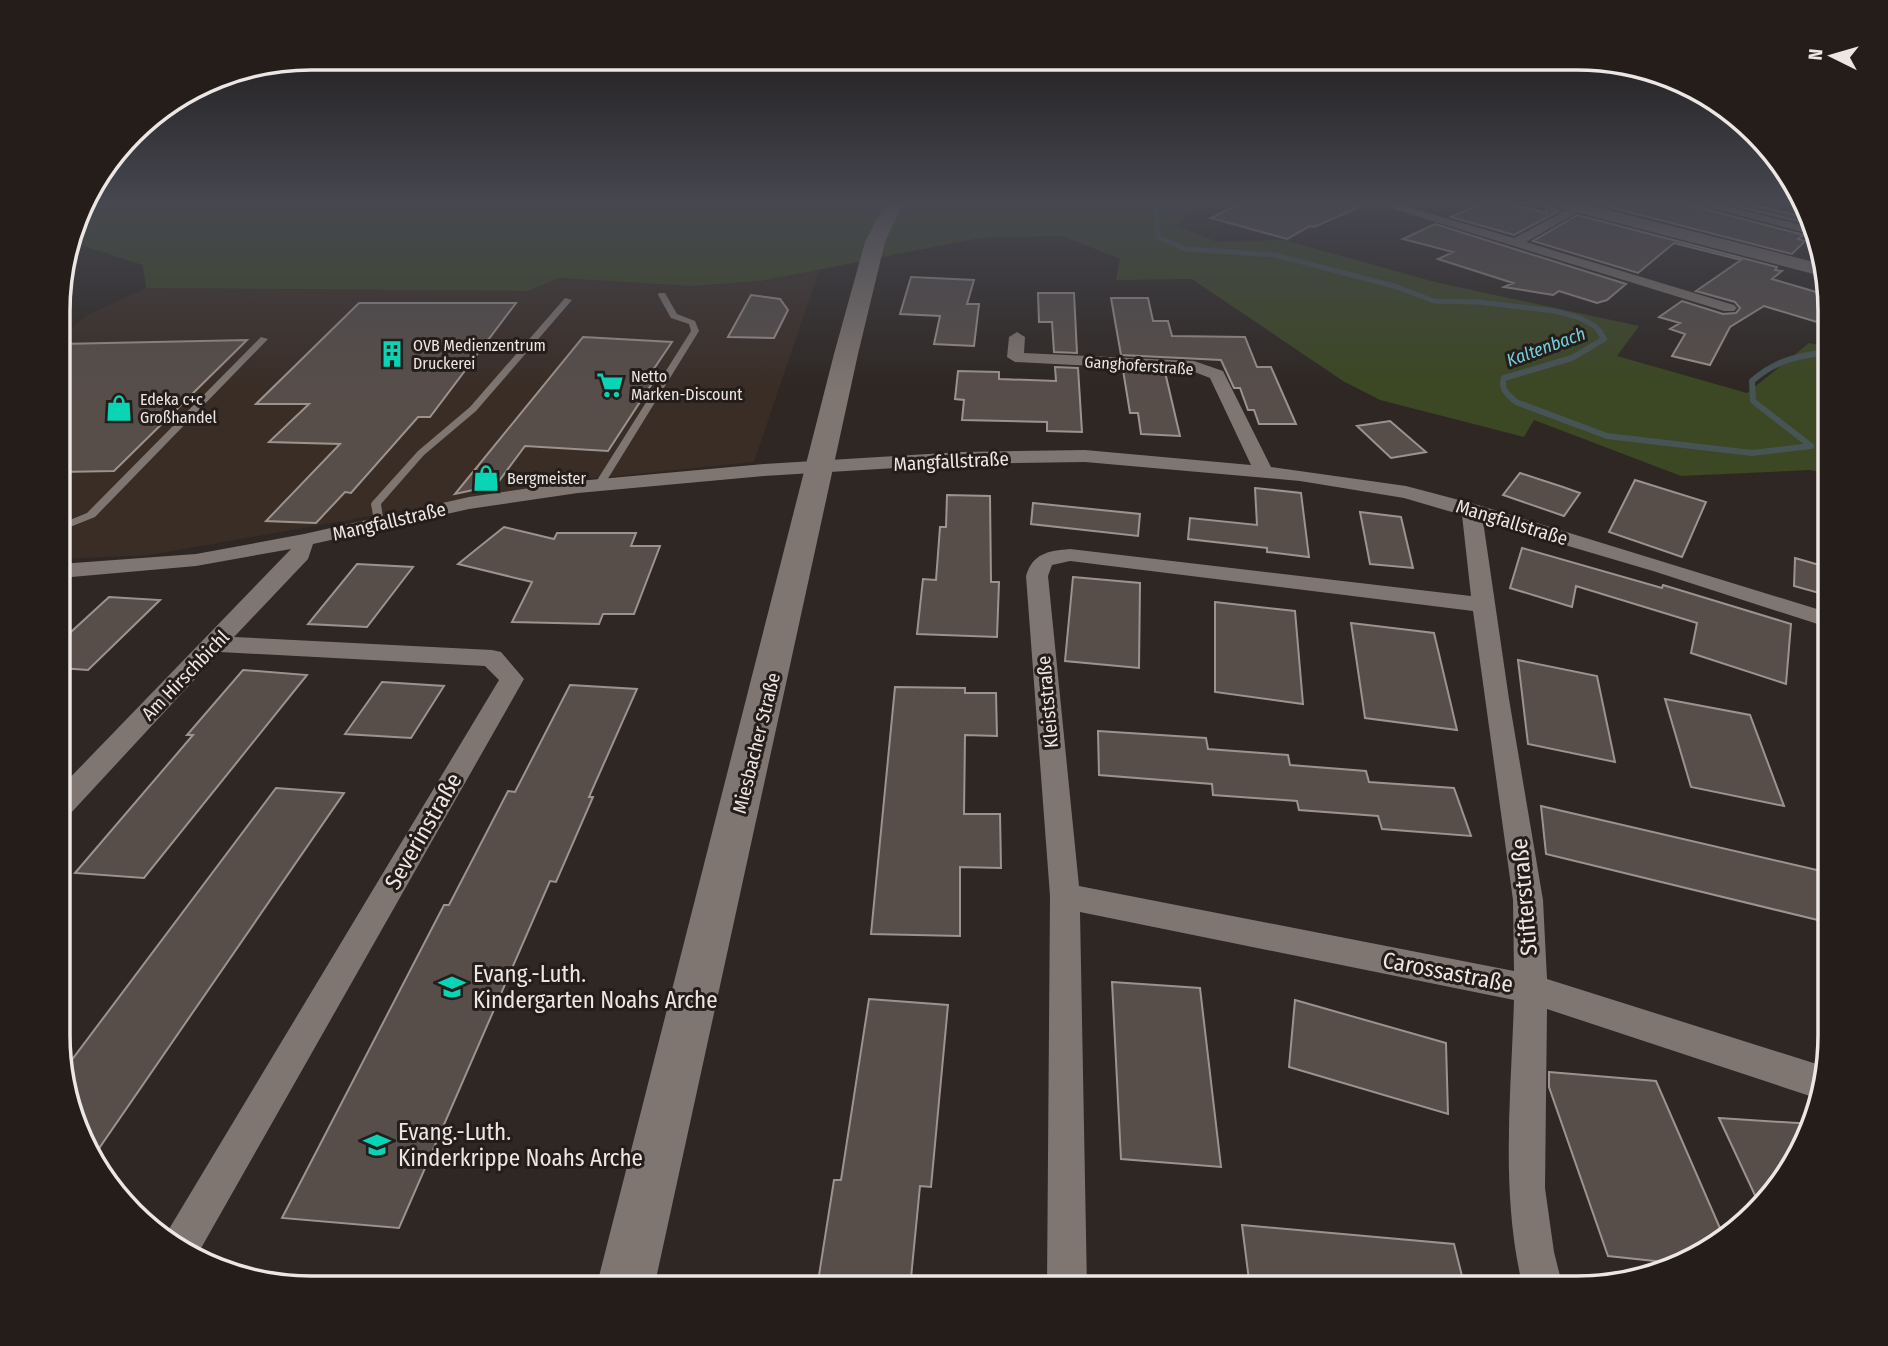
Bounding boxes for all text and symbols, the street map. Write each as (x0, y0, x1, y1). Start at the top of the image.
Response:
north arrow (1797, 21, 1867, 91)
text: N (1804, 48, 1828, 61)
water label: Kaltenbach (1503, 323, 1589, 371)
place label: OVB Medienzentrum Druckerei (413, 336, 546, 373)
building icon: OVB Medienzentrum Druckerei (377, 339, 407, 369)
street label: Ganghoferstraße (1084, 352, 1194, 379)
place label: Netto Marken-Discount (631, 367, 743, 404)
supermarket icon: Netto Marken-Discount (595, 370, 625, 400)
place label: Edeka c+c Großhandel (140, 390, 217, 427)
shop icon: Edeka c+c Großhandel (104, 393, 134, 423)
street label: Mangfallstraße (893, 447, 1009, 476)
shop icon: Bergmeister (471, 463, 501, 493)
place label: Bergmeister (507, 469, 587, 488)
street label: Mangfallstraße (1453, 495, 1570, 550)
street label: Mangfallstraße (330, 497, 448, 546)
street label: Am Hirschbichl (137, 626, 234, 725)
street label: Kleiststraße (1032, 655, 1063, 749)
street label: Miesbacher Straße (728, 670, 785, 816)
street label: Severinstraße (378, 768, 468, 894)
street label: Stifterstraße (1505, 837, 1543, 957)
street label: Carossastraße (1380, 946, 1516, 998)
place label: Evang.-Luth. Kindergarten Noahs Arche (473, 960, 718, 1014)
school or university icon: Evang.-Luth. Kindergarten Noahs Arche (437, 972, 467, 1002)
place label: Evang.-Luth. Kinderkrippe Noahs Arche (398, 1118, 643, 1172)
school or university icon: Evang.-Luth. Kinderkrippe Noahs Arche (362, 1130, 392, 1160)

